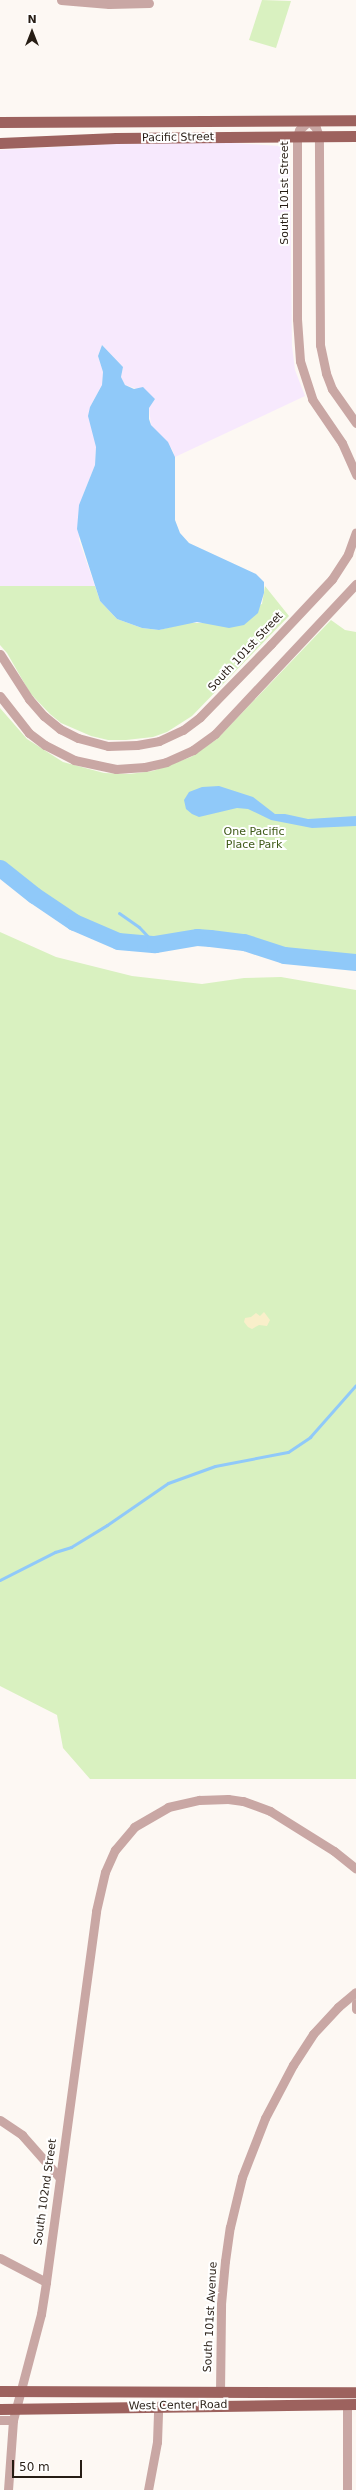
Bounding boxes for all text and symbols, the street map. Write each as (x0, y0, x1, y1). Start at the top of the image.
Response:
north arrow (12, 12, 52, 52)
text: N (27, 13, 37, 26)
street label: Pacific Street (142, 131, 214, 145)
street label: South 101st Street (278, 141, 292, 245)
street label: South 101st Street (206, 610, 286, 694)
park label: One Pacific Place Park (224, 826, 284, 852)
street label: South 102nd Street (32, 2138, 60, 2246)
street label: South 101st Avenue (202, 2261, 220, 2373)
street label: West Center Road (129, 2399, 227, 2413)
scale bar (14, 2452, 84, 2478)
text: 50 m (19, 2460, 50, 2474)

